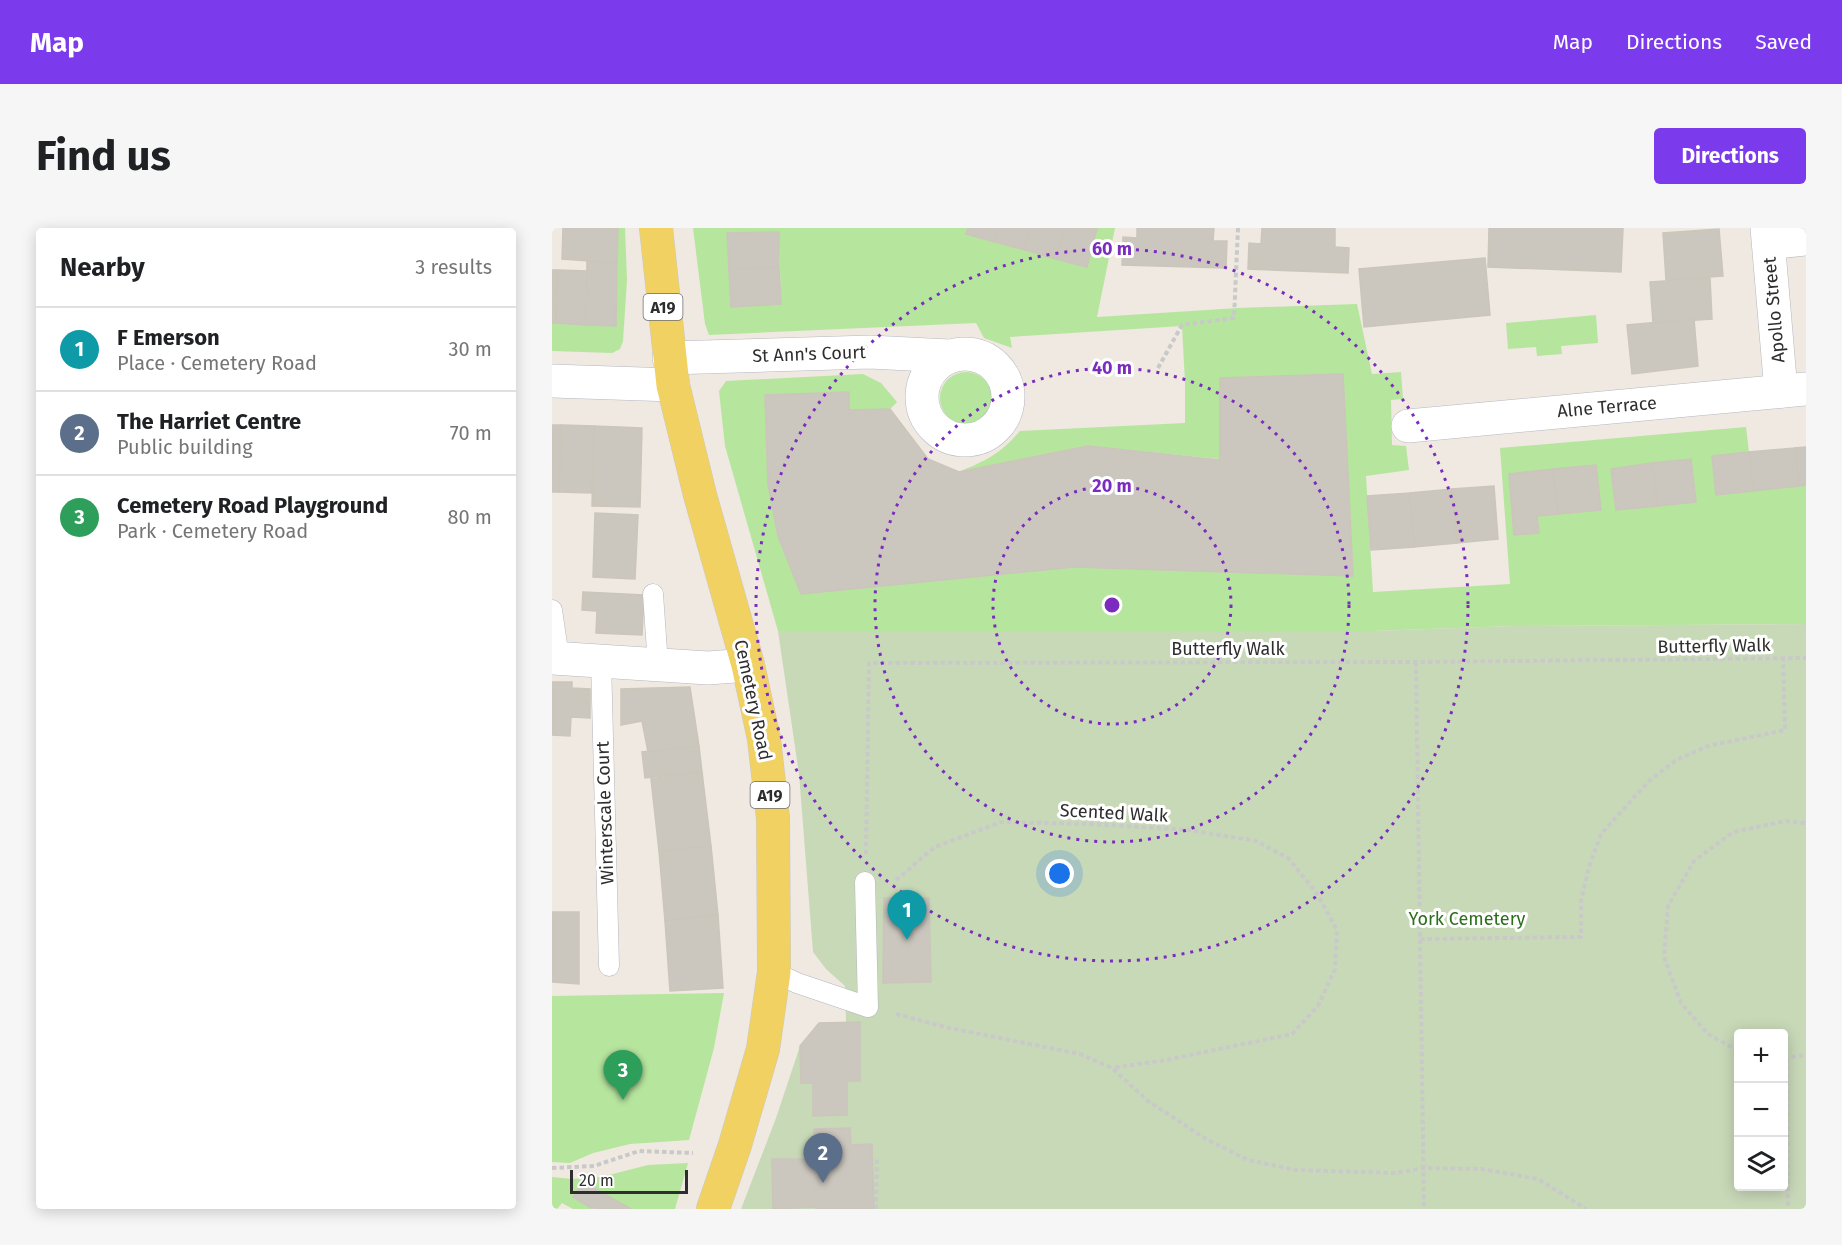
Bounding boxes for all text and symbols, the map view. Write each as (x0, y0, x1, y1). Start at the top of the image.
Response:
text: Map (30, 26, 84, 59)
text: Map (1553, 29, 1593, 55)
text: Directions (1626, 29, 1722, 55)
text: Saved (1755, 29, 1812, 55)
button: Directions (1654, 128, 1806, 184)
text: Find us (36, 131, 171, 181)
text: 60 m (1092, 238, 1132, 260)
text: Nearby (60, 252, 145, 283)
text: 3 results (415, 255, 492, 279)
street label: Apollo Street (1758, 256, 1790, 364)
road number: A19 (644, 294, 682, 320)
text: F Emerson (117, 324, 220, 351)
text: 1 (75, 337, 84, 361)
text: 30 m (448, 337, 492, 361)
street label: St Ann's Court (752, 341, 867, 367)
text: Place · Cemetery Road (117, 351, 317, 375)
text: 40 m (1092, 357, 1132, 379)
street label: Alne Terrace (1556, 392, 1658, 422)
text: The Harriet Centre (117, 408, 301, 435)
text: 2 (74, 421, 85, 445)
text: 70 m (450, 421, 492, 445)
text: Public building (117, 435, 253, 459)
text: 20 m (1092, 475, 1132, 497)
text: Cemetery Road Playground (117, 492, 388, 519)
text: 3 (74, 505, 85, 529)
text: 80 m (447, 505, 492, 529)
text: Park · Cemetery Road (117, 519, 308, 543)
centre of rings (1102, 595, 1122, 615)
street label: Butterfly Walk (1657, 634, 1772, 658)
street label: Cemetery Road (729, 638, 777, 762)
street label: Butterfly Walk (1171, 638, 1286, 660)
street label: Winterscale Court (591, 740, 618, 885)
road number: A19 (750, 782, 790, 808)
street label: Scented Walk (1059, 799, 1169, 827)
your location (1045, 859, 1074, 888)
pin: 1 (888, 890, 926, 940)
park label: York Cemetery (1409, 908, 1526, 930)
map controls (1734, 1029, 1788, 1191)
button: + (1734, 1029, 1788, 1083)
pin: 3 (604, 1050, 642, 1100)
button: − (1734, 1083, 1788, 1137)
pin: 2 (804, 1134, 842, 1183)
button: layers (1734, 1137, 1788, 1191)
scale bar (570, 1167, 688, 1194)
text: 20 m (579, 1171, 614, 1190)

